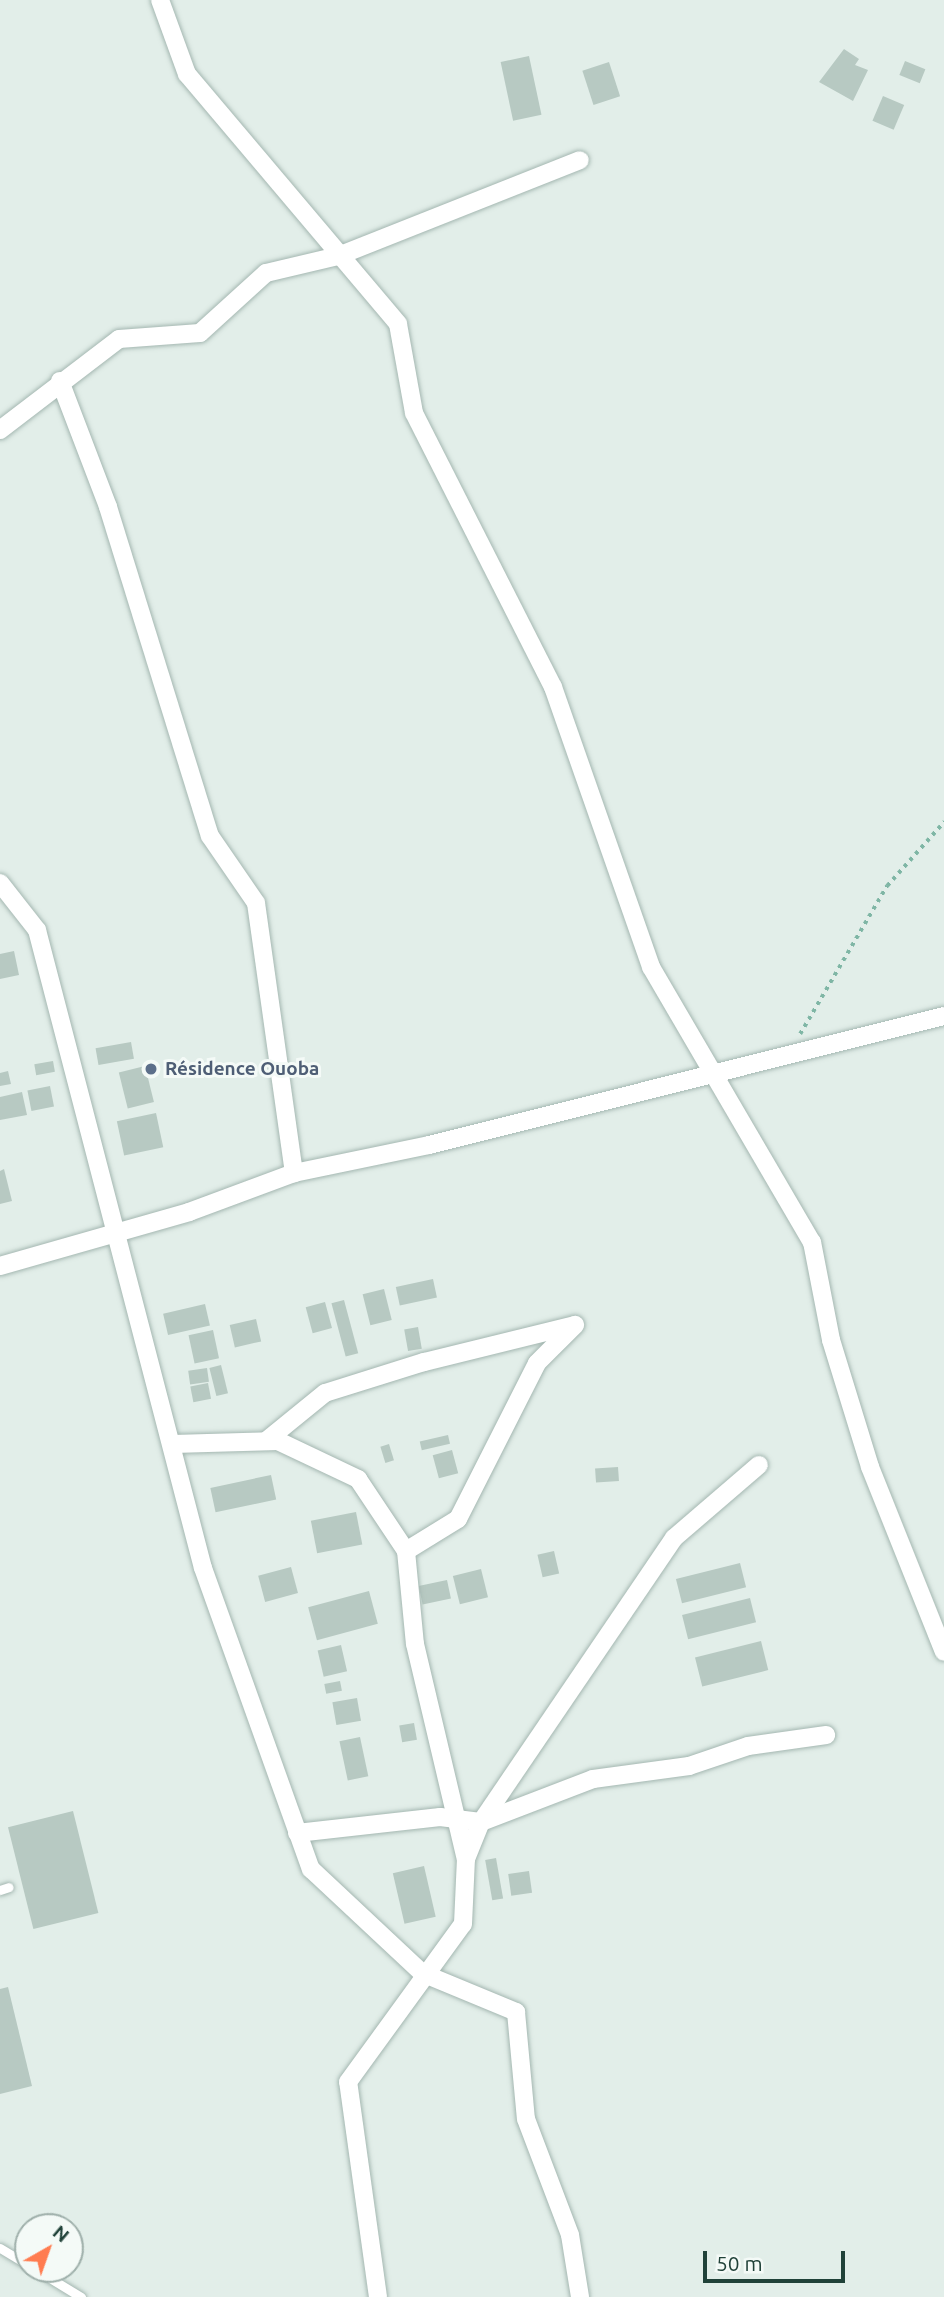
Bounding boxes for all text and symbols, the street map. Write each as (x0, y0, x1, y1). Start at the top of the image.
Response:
place label: Résidence Ouoba (165, 1058, 319, 1080)
marker: Résidence Ouoba (143, 1061, 159, 1077)
north arrow (14, 2213, 84, 2283)
text: N (49, 2220, 74, 2246)
scale bar (706, 2238, 848, 2282)
text: 50 m (716, 2251, 763, 2275)

